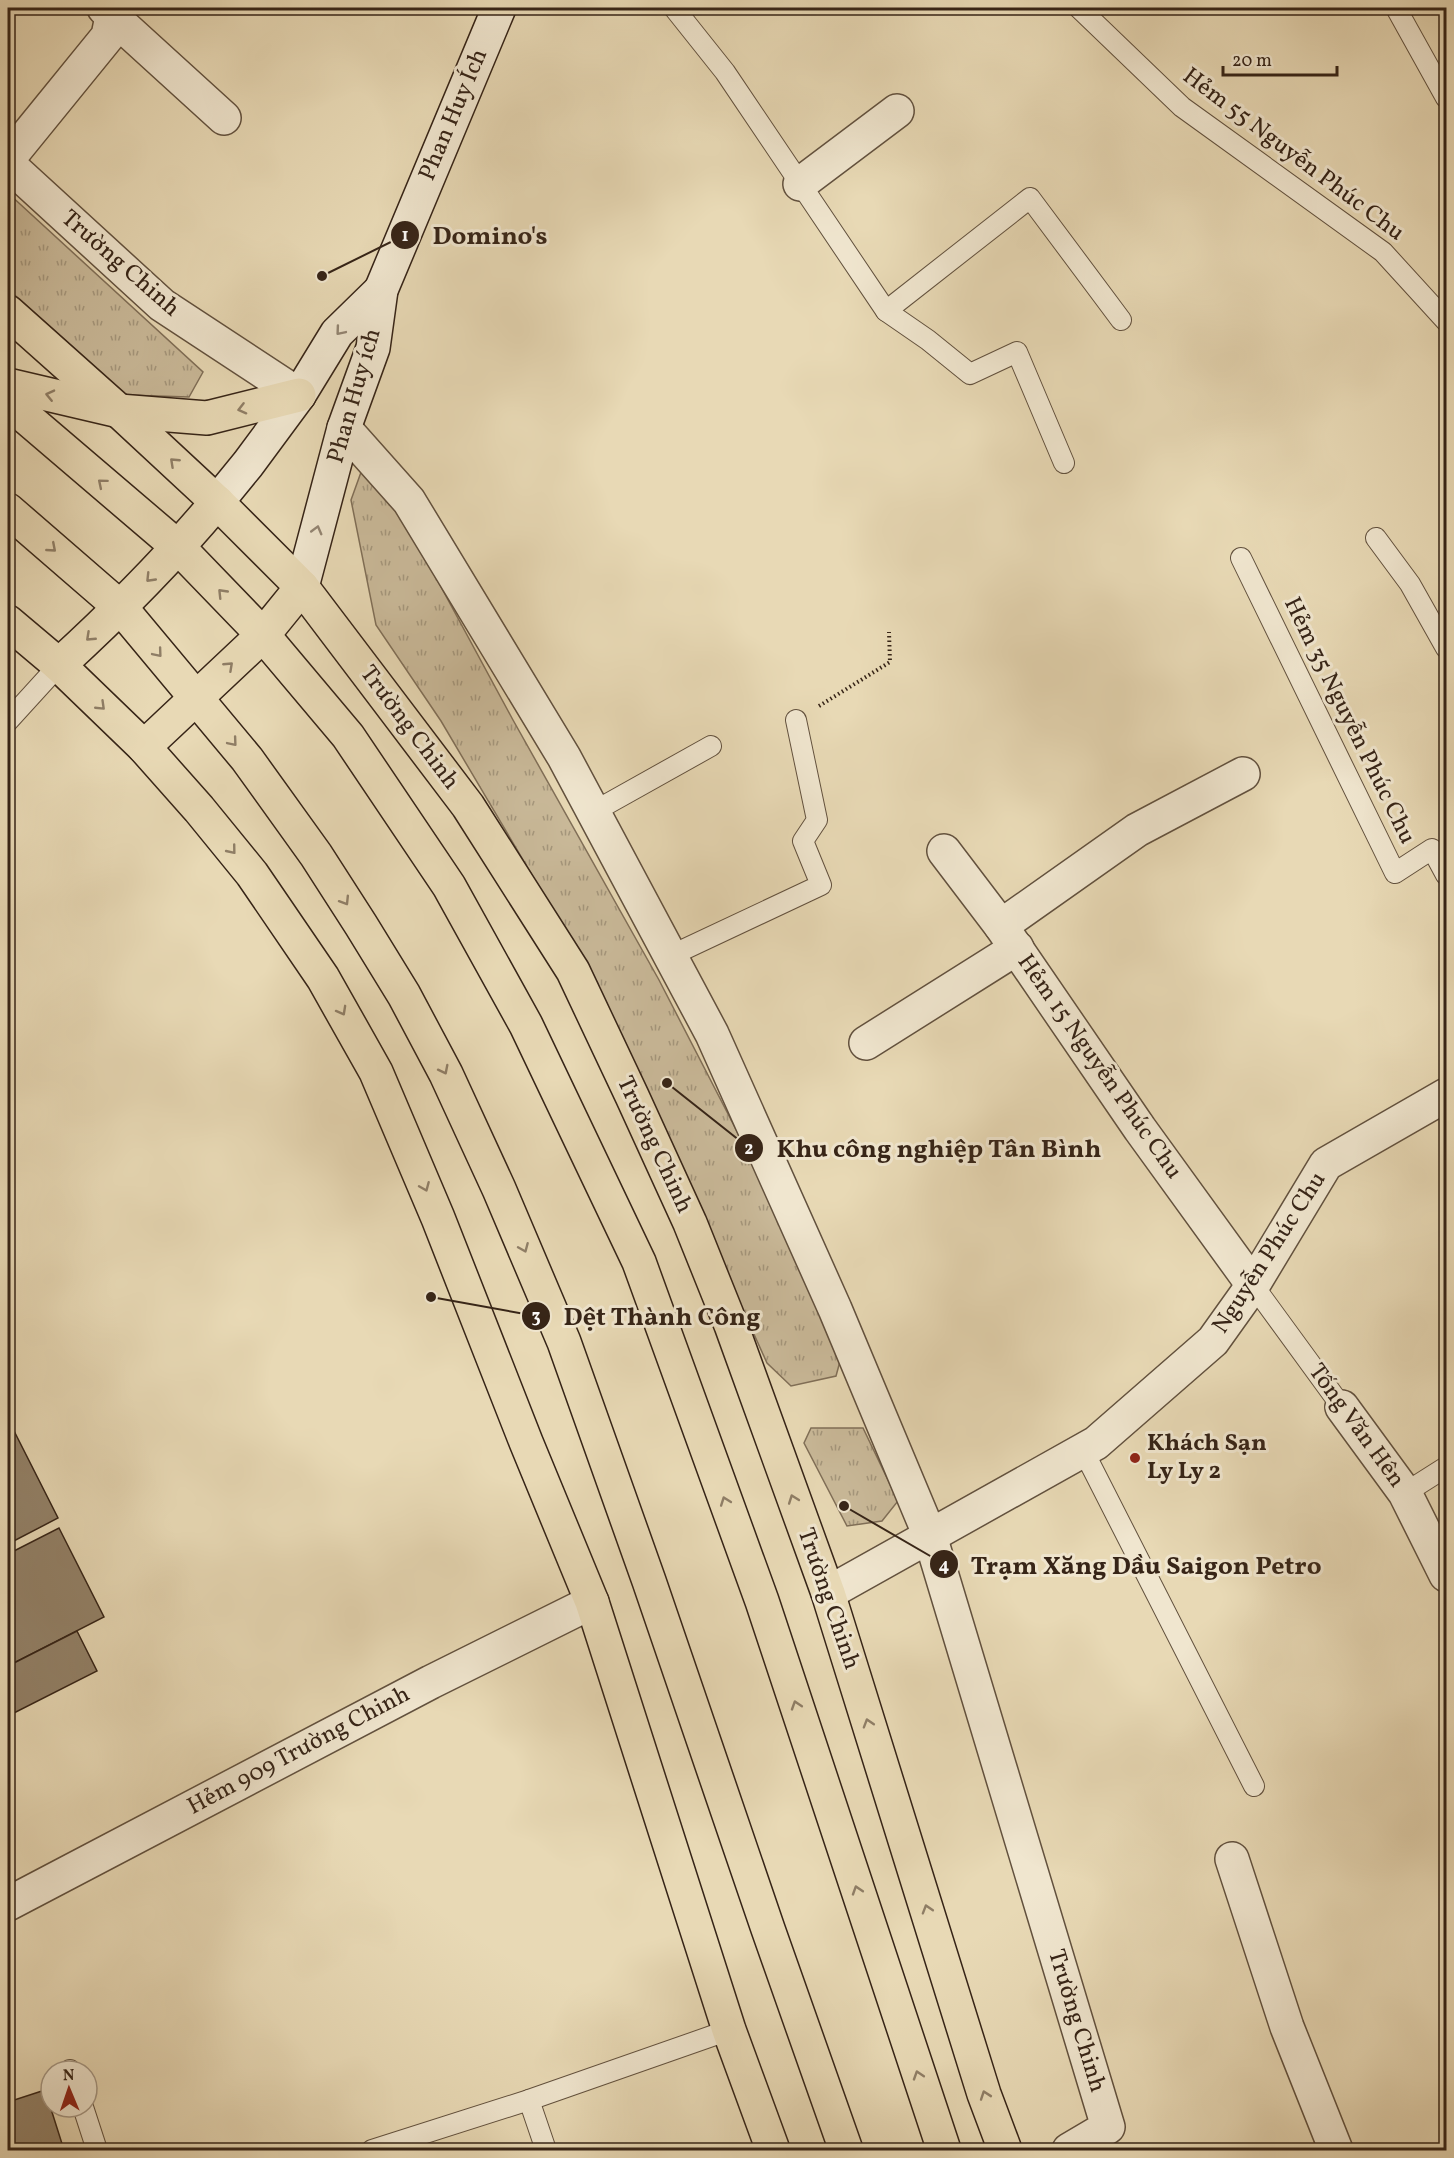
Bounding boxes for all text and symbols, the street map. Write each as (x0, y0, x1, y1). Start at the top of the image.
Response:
scale bar (1223, 39, 1337, 77)
street label: Phan Huy Ích (411, 44, 497, 186)
text: 20 m (1232, 49, 1272, 74)
street label: Hẻm 55 Nguyễn Phúc Chu (1175, 60, 1411, 250)
street label: Trường Chinh (53, 203, 187, 325)
callout: Domino's (390, 213, 560, 257)
text: Domino's (432, 219, 548, 255)
text: 1 (401, 224, 409, 249)
street label: Phan Huy ích (320, 325, 390, 467)
one-way arrow (336, 325, 347, 335)
one-way arrow (45, 389, 55, 402)
one-way arrow (237, 402, 248, 414)
one-way arrow (171, 458, 181, 469)
one-way arrow (98, 479, 109, 490)
one-way arrow (310, 526, 322, 536)
one-way arrow (45, 541, 56, 552)
one-way arrow (146, 572, 157, 582)
one-way arrow (218, 589, 229, 599)
street label: Hẻm 35 Nguyễn Phúc Chu (1274, 592, 1424, 850)
one-way arrow (86, 630, 97, 641)
one-way arrow (151, 646, 162, 657)
street label: Trường Chinh (351, 659, 467, 797)
one-way arrow (222, 662, 233, 673)
one-way arrow (95, 699, 105, 710)
one-way arrow (226, 735, 237, 746)
one-way arrow (225, 843, 236, 854)
one-way arrow (338, 895, 349, 906)
street label: Hẻm 15 Nguyễn Phúc Chu (1008, 947, 1190, 1187)
one-way arrow (335, 1005, 346, 1015)
one-way arrow (437, 1063, 448, 1074)
street label: Trường Chinh (607, 1071, 701, 1219)
callout: Khu công nghiệp Tân Bình (734, 1126, 1114, 1170)
text: Khu công nghiệp Tân Bình (777, 1132, 1101, 1168)
text: 2 (744, 1137, 754, 1162)
street label: Nguyễn Phúc Chu (1205, 1165, 1335, 1341)
one-way arrow (418, 1181, 430, 1192)
one-way arrow (517, 1241, 529, 1252)
callout: Dệt Thành Công (521, 1294, 773, 1338)
text: Dệt Thành Công (564, 1300, 760, 1336)
text: 3 (531, 1305, 541, 1330)
street label: Tống Văn Hên (1299, 1357, 1413, 1495)
place label: Khách Sạn Ly Ly 2 (1147, 1427, 1267, 1489)
marker: Khách Sạn Ly Ly 2 (1128, 1451, 1142, 1465)
one-way arrow (788, 1494, 801, 1504)
one-way arrow (720, 1496, 733, 1507)
street label: Trường Chinh (788, 1524, 868, 1674)
callout: Trạm Xăng Dầu Saigon Petro (929, 1542, 1334, 1586)
text: Trạm Xăng Dầu Saigon Petro (970, 1549, 1322, 1585)
text: 4 (939, 1554, 950, 1579)
street label: Hẻm 909 Trường Chinh (182, 1678, 416, 1824)
one-way arrow (791, 1700, 803, 1711)
one-way arrow (863, 1718, 875, 1729)
one-way arrow (852, 1885, 864, 1896)
one-way arrow (922, 1904, 934, 1915)
street label: Trường Chinh (1038, 1945, 1114, 2097)
north arrow (39, 2059, 99, 2119)
text: N (62, 2065, 75, 2087)
one-way arrow (913, 2070, 925, 2081)
one-way arrow (980, 2090, 993, 2101)

